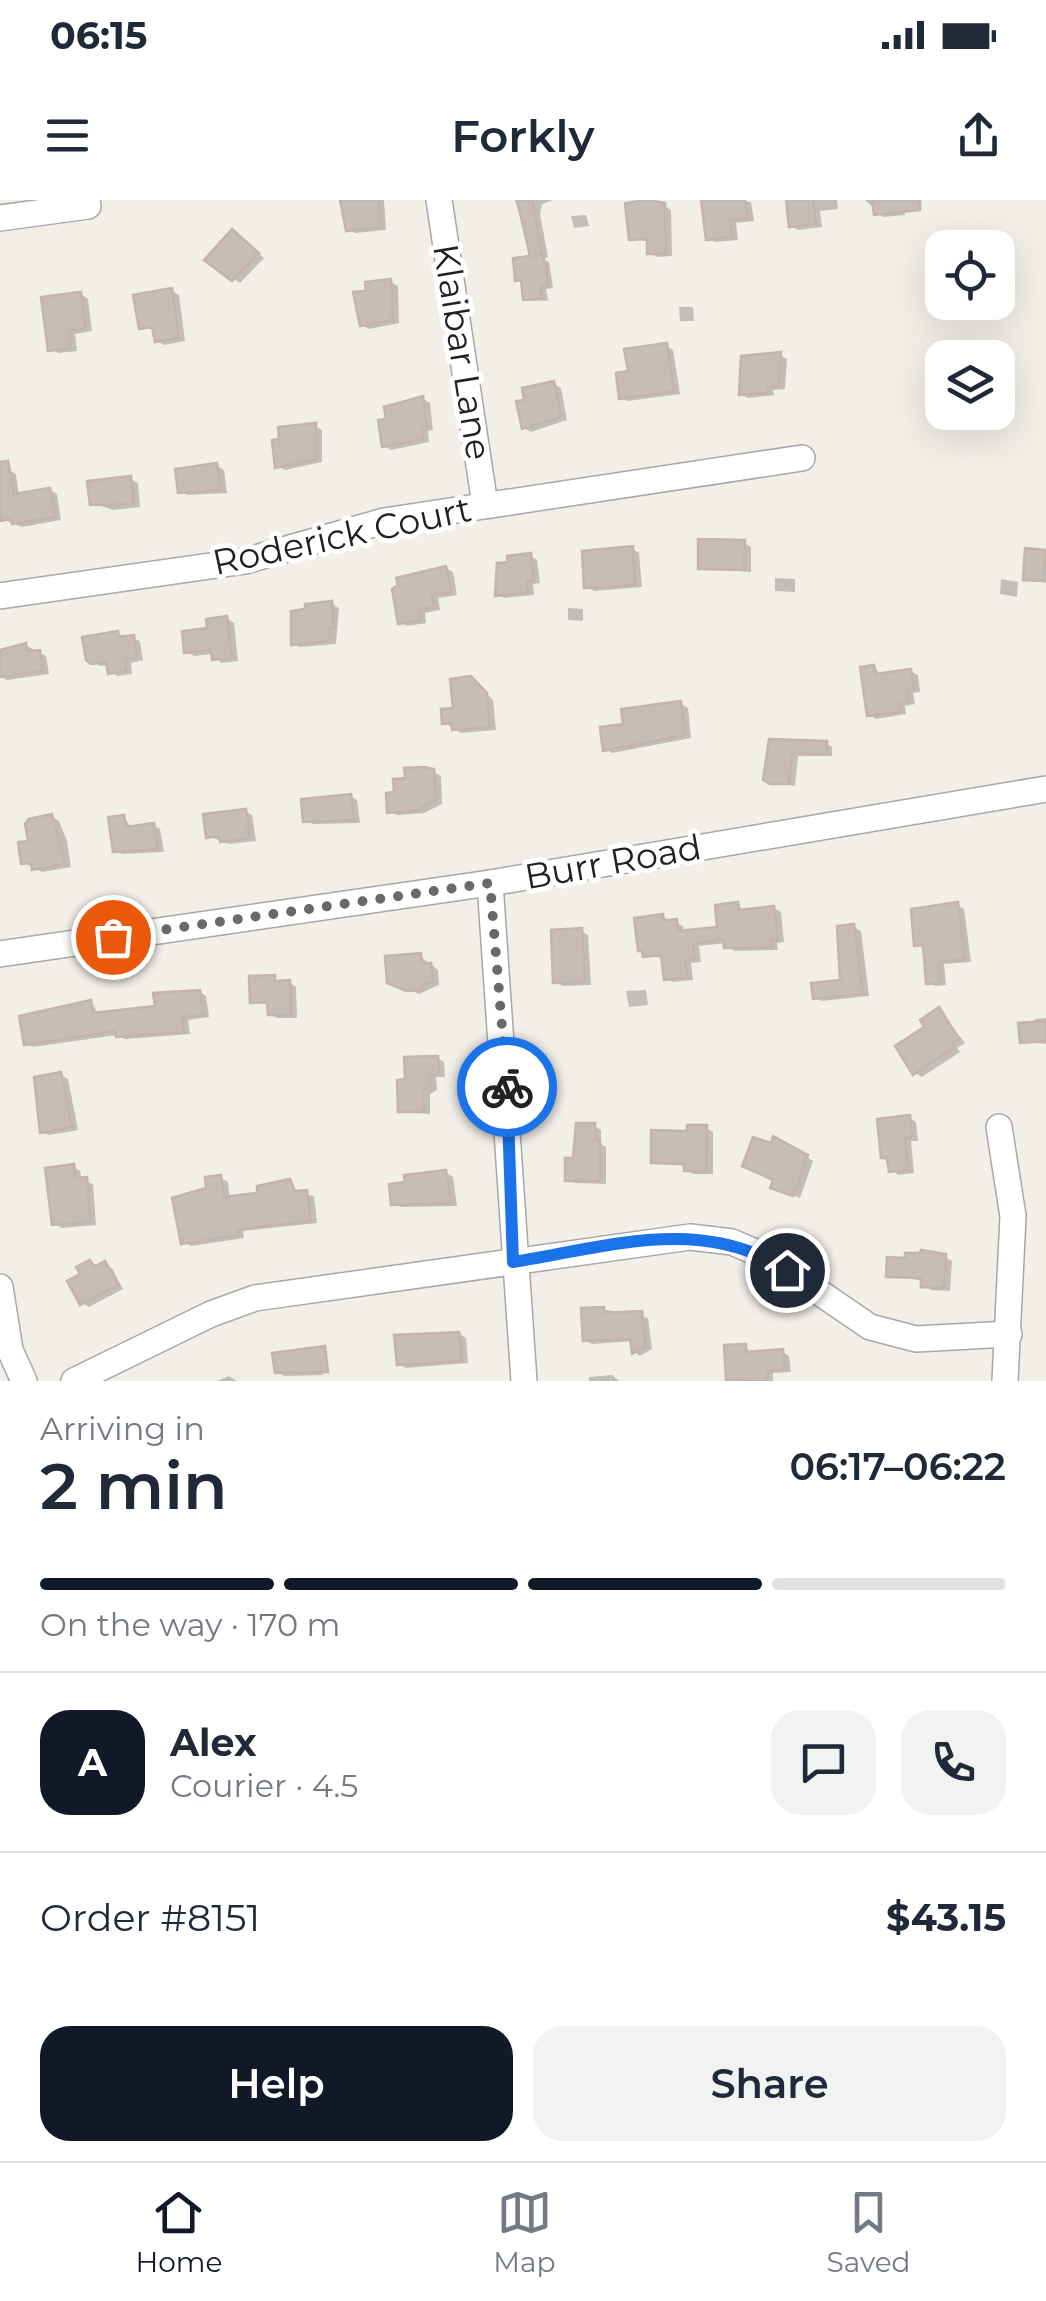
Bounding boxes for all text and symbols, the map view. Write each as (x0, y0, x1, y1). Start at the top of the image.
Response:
text: 06:15 (50, 12, 147, 59)
icon: menu (40, 108, 95, 163)
text: Forkly (451, 108, 595, 163)
icon: share (951, 108, 1006, 163)
map controls (925, 230, 1015, 430)
button: locate (925, 230, 1015, 320)
street label: Klaibar Lane (424, 241, 501, 463)
button: layers (925, 340, 1015, 430)
street label: Roderick Court (209, 487, 475, 584)
street label: Burr Road (521, 825, 704, 898)
pin (71, 895, 156, 980)
icon: bag (86, 910, 141, 965)
courier (457, 1037, 557, 1137)
icon: bike (480, 1060, 535, 1115)
pin (745, 1228, 830, 1313)
icon: home (760, 1243, 815, 1298)
text: Arriving in (40, 1409, 205, 1448)
text: 06:17–06:22 (790, 1443, 1006, 1490)
text: 2 min (40, 1446, 228, 1525)
text: On the way · 170 m (40, 1605, 340, 1644)
button: chat (771, 1710, 876, 1815)
button: phone (901, 1710, 1006, 1815)
text: Alex (170, 1719, 257, 1766)
text: A (78, 1739, 107, 1786)
text: Courier · 4.5 (170, 1766, 358, 1805)
text: Order #8151 (40, 1894, 260, 1941)
text: $43.15 (886, 1894, 1006, 1941)
button: Help (40, 2026, 513, 2141)
button: Share (533, 2026, 1006, 2141)
tab: Home (135, 2185, 222, 2279)
tab: Map (493, 2185, 556, 2279)
tab: Saved (826, 2185, 911, 2279)

